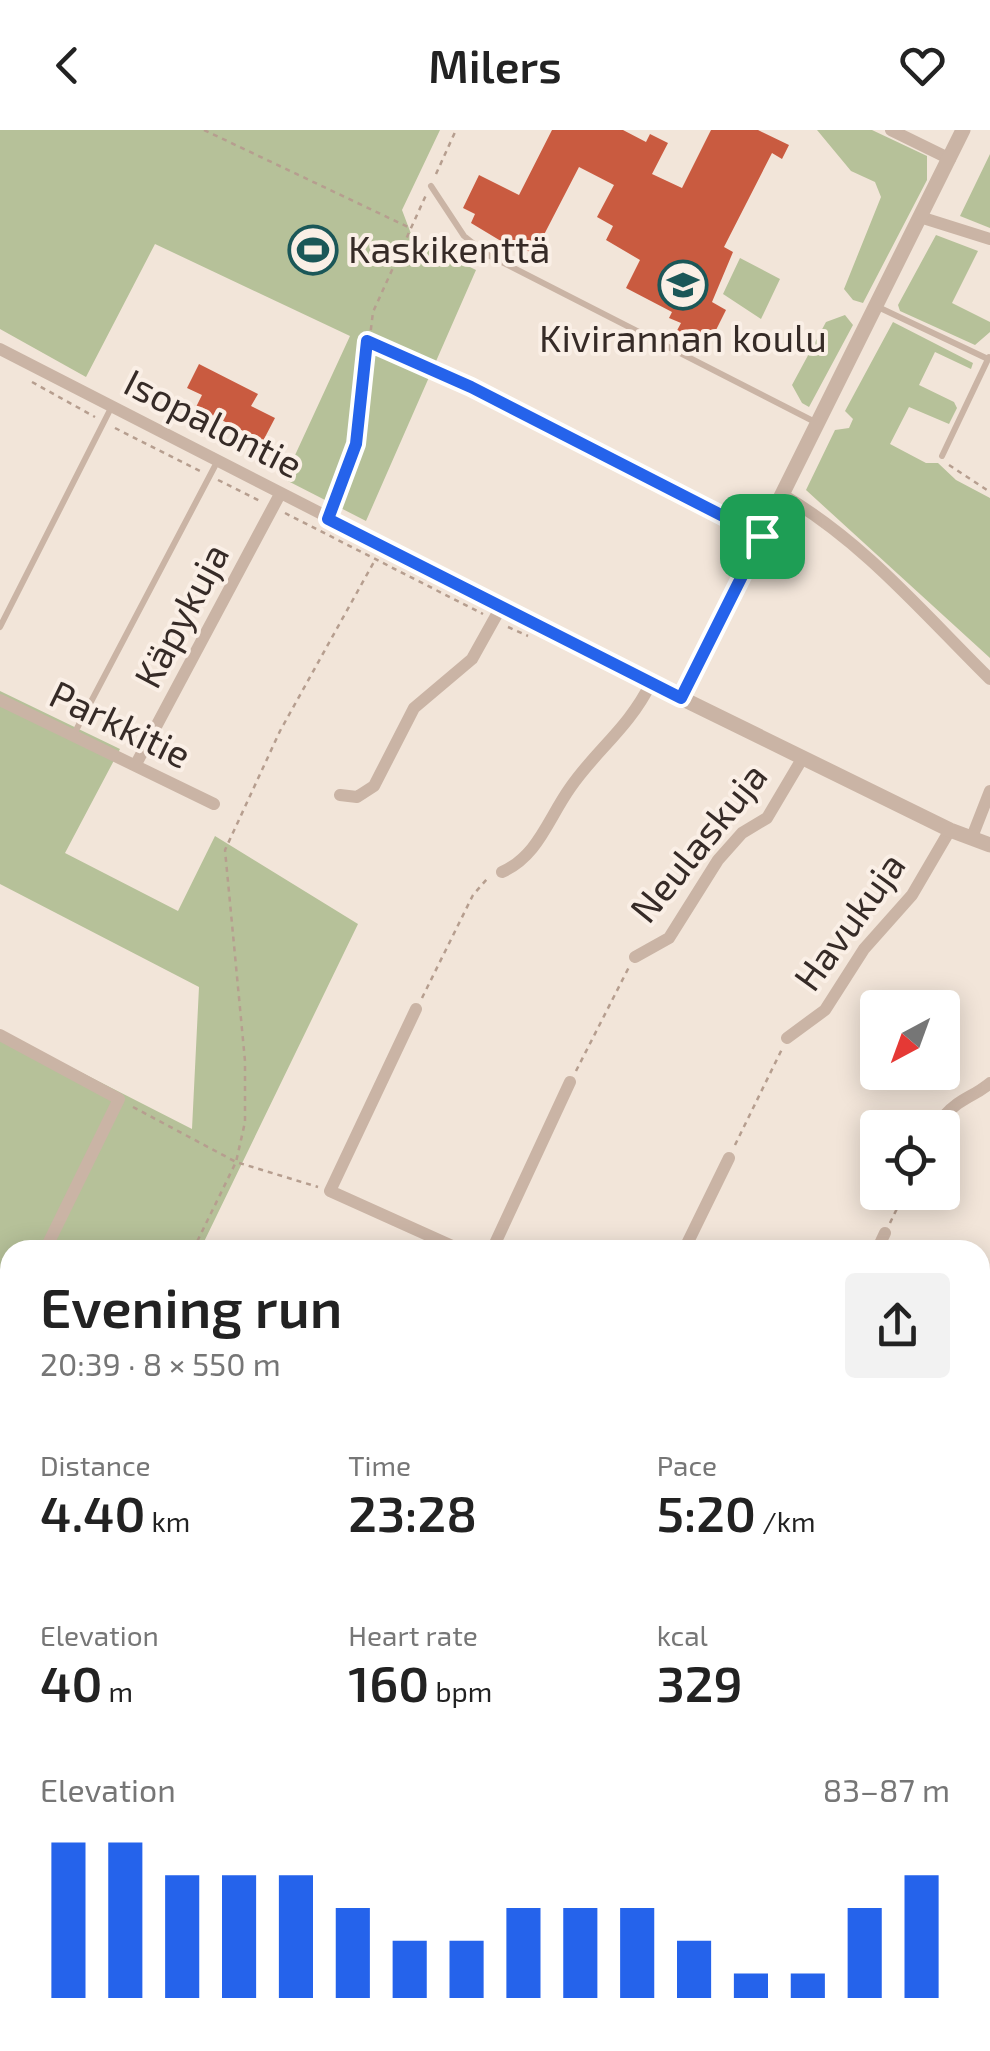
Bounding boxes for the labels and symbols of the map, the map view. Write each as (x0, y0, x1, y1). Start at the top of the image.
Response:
sports icon: Kaskikenttä (287, 224, 339, 276)
place label: Kaskikenttä (348, 225, 550, 271)
school or university icon: Kivirannan koulu (657, 259, 709, 311)
place label: Kivirannan koulu (539, 314, 827, 360)
street label: Isopalontie (117, 358, 310, 487)
pin (720, 494, 805, 579)
street label: Käpykuja (123, 535, 237, 695)
street label: Parkkitie (43, 669, 199, 777)
street label: Neulaskuja (619, 753, 776, 931)
street label: Havukuja (783, 843, 914, 999)
north arrow (860, 990, 960, 1090)

